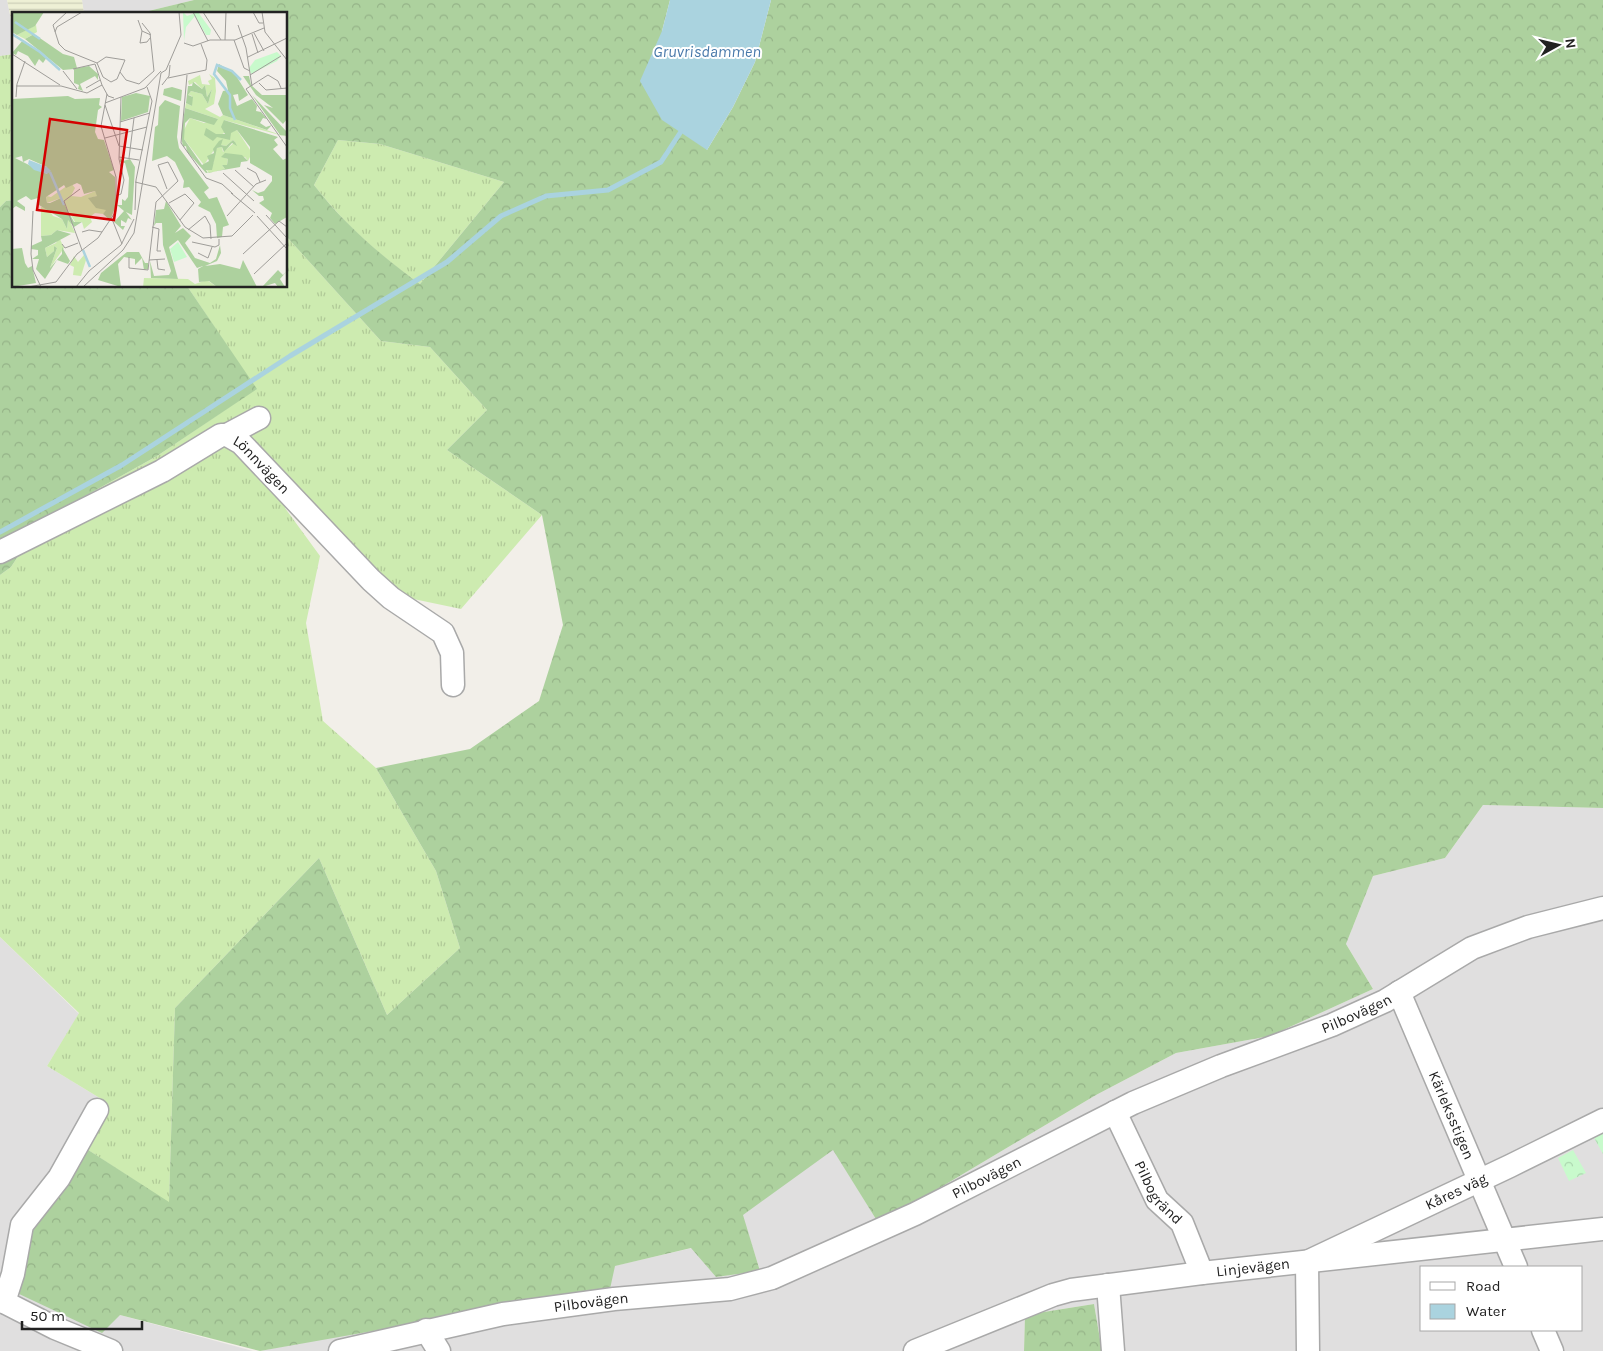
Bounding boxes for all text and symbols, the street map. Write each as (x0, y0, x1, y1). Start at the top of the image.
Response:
inset map (12, 12, 288, 288)
north arrow (1533, 20, 1583, 70)
text: N (1561, 37, 1579, 49)
water label: Gruvrisdammen (653, 42, 761, 61)
street label: Lönnvägen (230, 431, 294, 498)
street label: Pilbovägen (1319, 990, 1395, 1037)
street label: Kärleksstigen (1425, 1068, 1478, 1162)
street label: Pilbovägen (949, 1152, 1024, 1203)
street label: Pilbogränd (1131, 1158, 1186, 1228)
street label: Kåres väg (1422, 1169, 1490, 1214)
street label: Linjevägen (1215, 1254, 1291, 1280)
legend (1420, 1266, 1583, 1331)
text: Road (1466, 1277, 1501, 1295)
street label: Pilbovägen (553, 1289, 629, 1316)
scale bar (22, 1298, 142, 1330)
text: Water (1466, 1302, 1507, 1320)
text: 50 m (30, 1307, 65, 1325)

